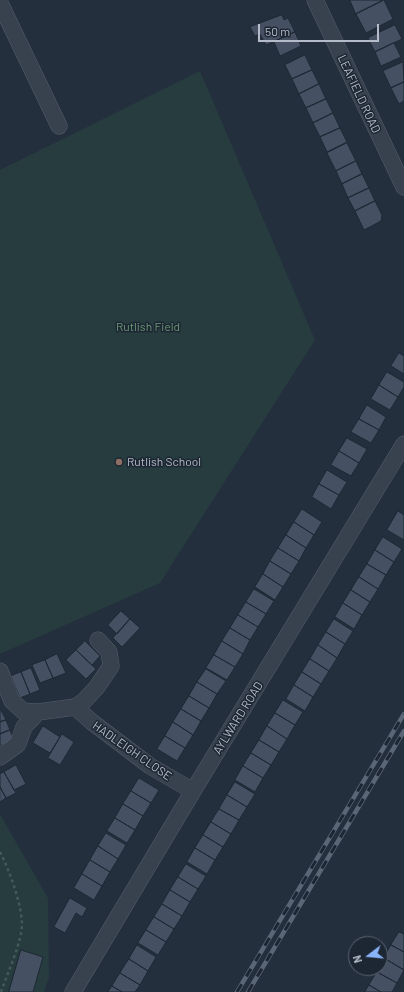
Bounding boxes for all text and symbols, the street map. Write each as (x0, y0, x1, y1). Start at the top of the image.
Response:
scale bar (260, 16, 381, 42)
text: 50 m (265, 24, 290, 38)
street label: LEAFIELD ROAD (335, 53, 383, 135)
park label: Rutlish Field (116, 320, 180, 334)
place label: Rutlish School (127, 455, 201, 469)
marker: Rutlish School (114, 457, 124, 467)
street label: AYLWARD ROAD (210, 679, 266, 757)
street label: HADLEIGH CLOSE (90, 718, 174, 784)
north arrow (348, 936, 388, 976)
text: N (350, 954, 364, 964)

